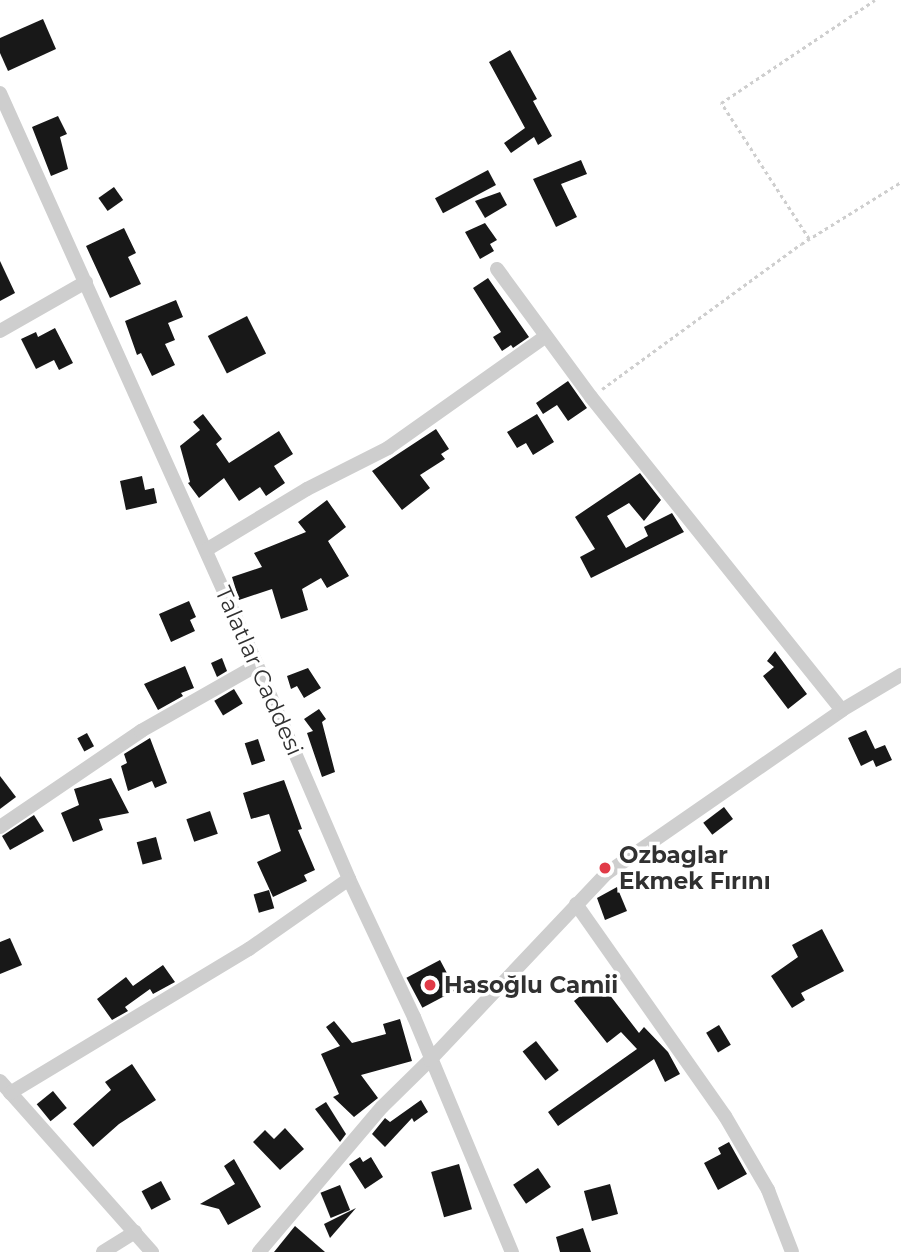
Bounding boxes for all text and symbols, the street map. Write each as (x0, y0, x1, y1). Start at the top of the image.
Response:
street label: Talatlar Caddesi (209, 582, 309, 760)
place label: Ozbaglar Ekmek Fırını (619, 841, 771, 895)
marker: Ozbaglar Ekmek Fırını (597, 860, 613, 876)
place label: Hasoğlu Camii (444, 971, 618, 999)
marker: Hasoğlu Camii (422, 977, 438, 993)

